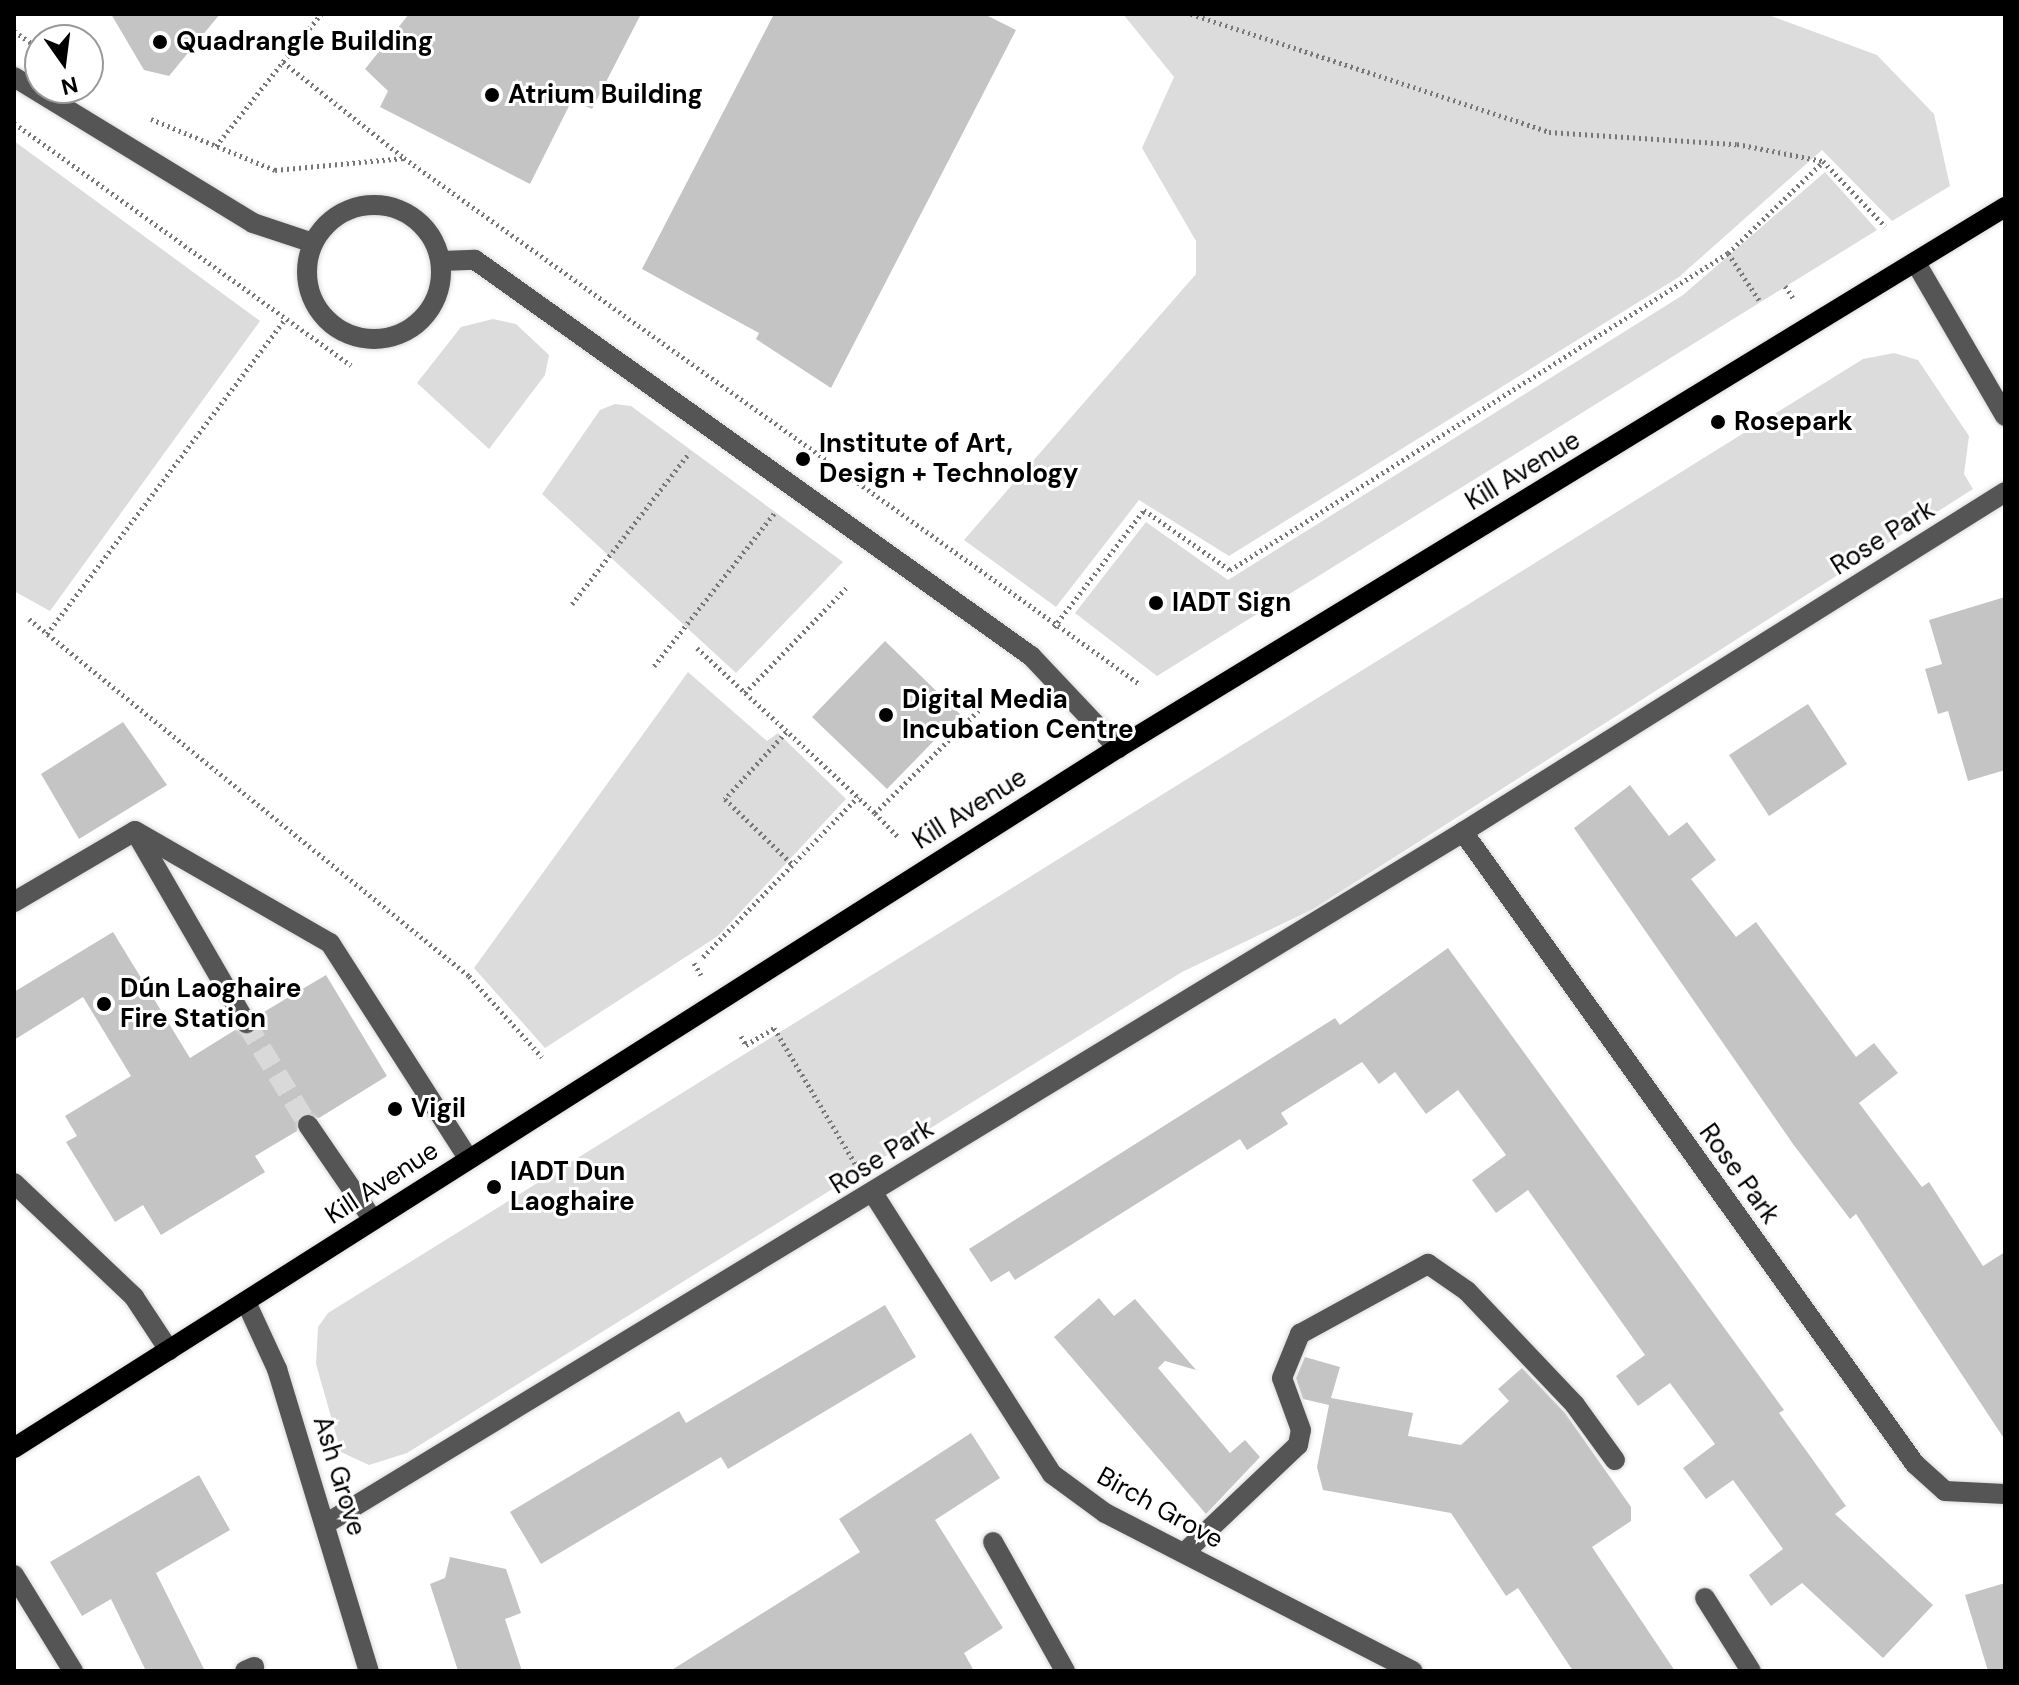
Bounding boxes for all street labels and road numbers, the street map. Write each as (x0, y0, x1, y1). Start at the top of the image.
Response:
street label: Kill Avenue (1460, 425, 1586, 517)
street label: Rose Park (1825, 494, 1941, 582)
street label: Kill Avenue (907, 762, 1033, 856)
street label: Rose Park (824, 1113, 940, 1201)
street label: Rose Park (1692, 1118, 1786, 1230)
street label: Kill Avenue (320, 1135, 444, 1231)
street label: Ash Grove (306, 1412, 372, 1540)
street label: Birch Grove (1092, 1461, 1228, 1555)

